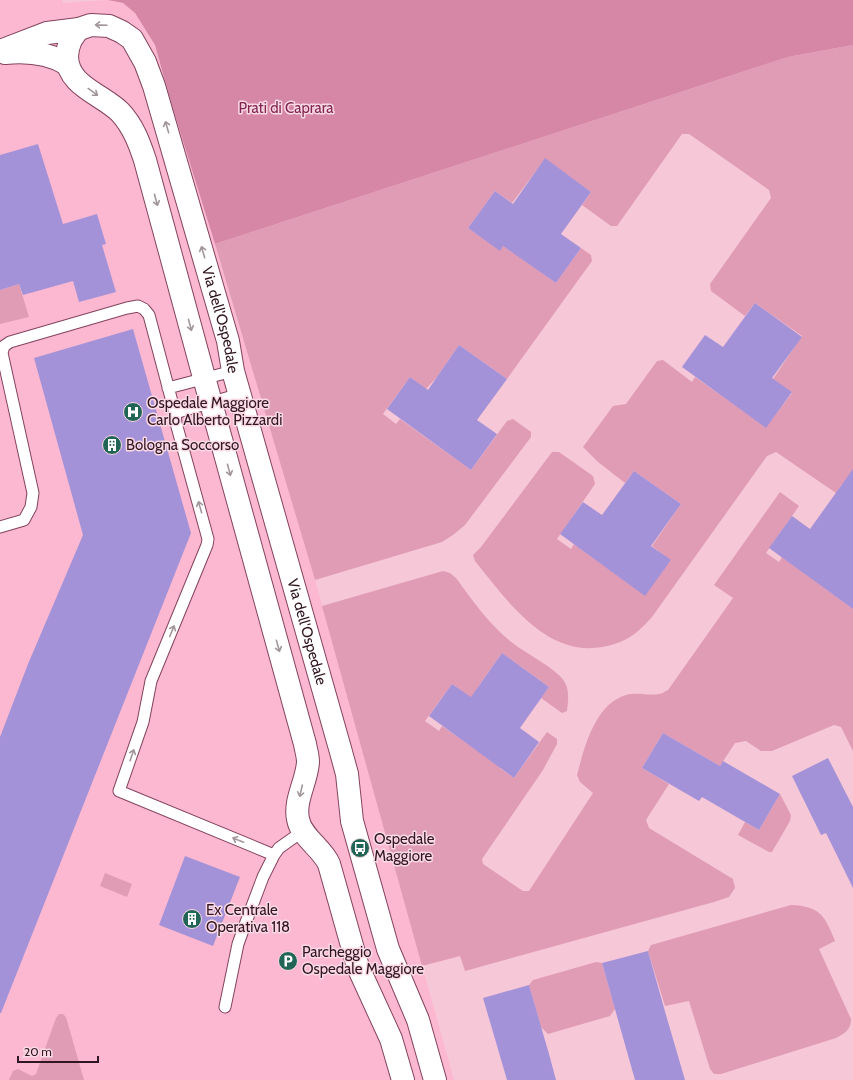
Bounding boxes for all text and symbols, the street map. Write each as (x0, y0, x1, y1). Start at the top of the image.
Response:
one-way arrow (95, 22, 108, 29)
one-way arrow (87, 88, 98, 97)
park label: Prati di Caprara (238, 99, 334, 117)
one-way arrow (163, 121, 170, 134)
one-way arrow (153, 193, 160, 206)
one-way arrow (199, 246, 206, 259)
street label: Via dell'Ospedale (198, 264, 242, 375)
one-way arrow (187, 319, 194, 332)
place label: Ospedale Maggiore Carlo Alberto Pizzardi (147, 394, 282, 429)
hospital icon: Ospedale Maggiore Carlo Alberto Pizzardi (122, 401, 144, 423)
building icon: Bologna Soccorso (101, 434, 123, 456)
place label: Bologna Soccorso (126, 436, 239, 454)
one-way arrow (226, 463, 234, 476)
one-way arrow (195, 501, 203, 514)
street label: Via dell'Ospedale (283, 577, 331, 687)
one-way arrow (169, 626, 176, 638)
one-way arrow (275, 640, 282, 653)
one-way arrow (129, 748, 136, 761)
one-way arrow (297, 784, 304, 797)
place label: Ospedale Maggiore (374, 830, 435, 865)
one-way arrow (232, 835, 244, 843)
bus stop icon: Ospedale Maggiore (349, 837, 371, 859)
place label: Ex Centrale Operativa 118 (206, 901, 290, 936)
building icon: Ex Centrale Operativa 118 (181, 908, 203, 930)
place label: Parcheggio Ospedale Maggiore (302, 943, 424, 978)
parking icon: Parcheggio Ospedale Maggiore (277, 950, 299, 972)
scale bar (18, 1038, 98, 1064)
text: 20 m (24, 1044, 52, 1059)

